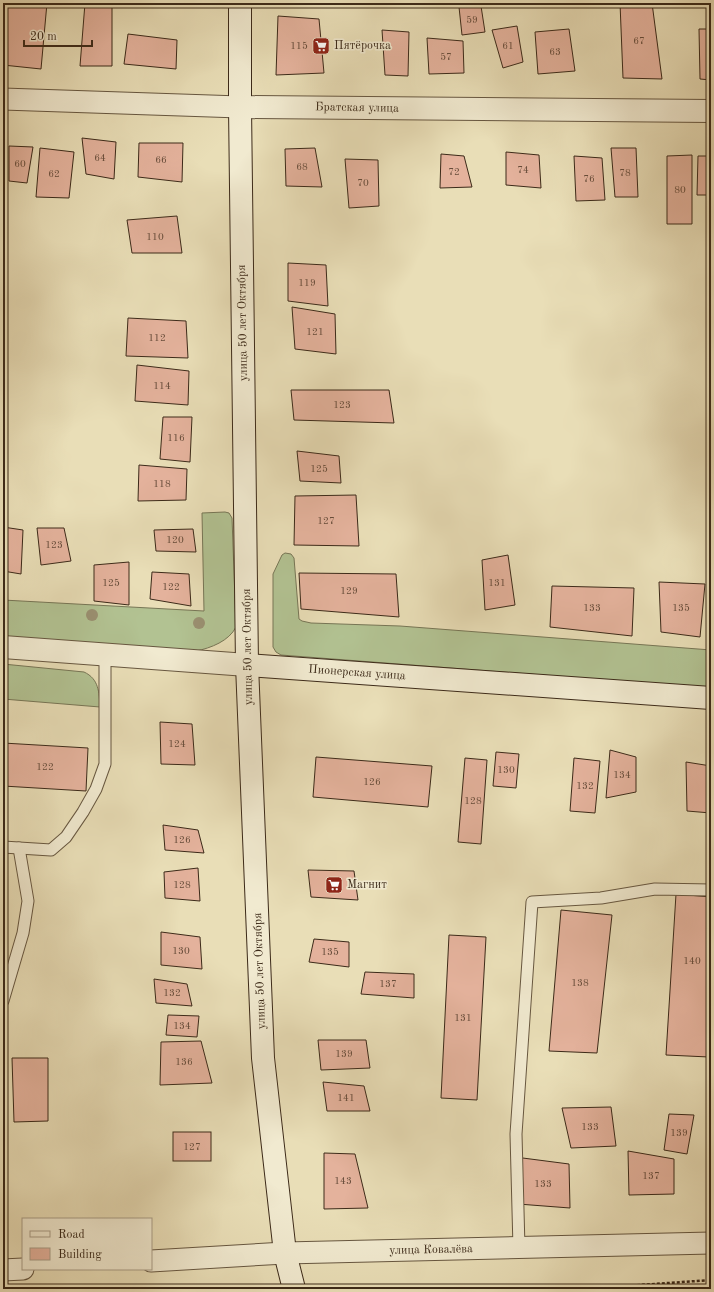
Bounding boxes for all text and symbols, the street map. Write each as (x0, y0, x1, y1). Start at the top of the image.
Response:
house number: 59 (466, 15, 478, 25)
scale bar (24, 22, 92, 48)
text: 20 m (30, 31, 57, 43)
supermarket icon: Пятёрочка (311, 36, 331, 56)
house number: 67 (633, 36, 645, 46)
place label: Пятёрочка (334, 40, 391, 52)
house number: 115 (290, 41, 308, 51)
house number: 61 (502, 41, 514, 51)
house number: 63 (549, 47, 561, 57)
house number: 57 (440, 52, 452, 62)
street label: Братская улица (315, 101, 399, 115)
house number: 64 (94, 153, 106, 163)
house number: 66 (155, 155, 167, 165)
house number: 60 (14, 159, 26, 169)
house number: 68 (296, 162, 308, 172)
house number: 74 (517, 165, 529, 175)
house number: 72 (448, 167, 460, 177)
house number: 78 (619, 168, 631, 178)
house number: 62 (48, 169, 60, 179)
house number: 76 (583, 174, 595, 184)
house number: 70 (357, 178, 369, 188)
house number: 80 (674, 185, 686, 195)
house number: 110 (146, 232, 164, 242)
street label: улица 50 лет Октября (235, 265, 250, 381)
house number: 119 (298, 278, 316, 288)
house number: 121 (306, 327, 324, 337)
house number: 112 (148, 333, 166, 343)
house number: 114 (153, 381, 171, 391)
house number: 123 (333, 400, 351, 410)
house number: 116 (167, 433, 185, 443)
house number: 125 (310, 464, 328, 474)
house number: 118 (153, 479, 171, 489)
house number: 127 (317, 516, 335, 526)
house number: 120 (166, 535, 184, 545)
house number: 123 (45, 540, 63, 550)
house number: 125 (102, 578, 120, 588)
house number: 131 (488, 578, 506, 588)
house number: 122 (162, 582, 180, 592)
house number: 129 (340, 586, 358, 596)
street label: улица 50 лет Октября (240, 589, 255, 705)
house number: 133 (583, 603, 601, 613)
house number: 135 (672, 603, 690, 613)
street label: Пионерская улица (308, 664, 406, 682)
house number: 124 (168, 739, 186, 749)
house number: 122 (36, 762, 54, 772)
house number: 130 (497, 765, 515, 775)
house number: 134 (613, 770, 631, 780)
house number: 126 (363, 777, 381, 787)
house number: 132 (576, 781, 594, 791)
house number: 128 (464, 796, 482, 806)
house number: 126 (173, 835, 191, 845)
supermarket icon: Магнит (324, 875, 344, 895)
place label: Магнит (347, 879, 387, 891)
house number: 128 (173, 880, 191, 890)
street label: улица 50 лет Октября (251, 912, 268, 1030)
house number: 130 (172, 946, 190, 956)
house number: 135 (321, 947, 339, 957)
house number: 140 (683, 956, 701, 966)
house number: 138 (571, 978, 589, 988)
house number: 137 (379, 979, 397, 989)
house number: 132 (163, 988, 181, 998)
house number: 131 (454, 1013, 472, 1023)
house number: 134 (173, 1021, 191, 1031)
house number: 139 (335, 1049, 353, 1059)
house number: 136 (175, 1057, 193, 1067)
house number: 141 (337, 1093, 355, 1103)
house number: 133 (581, 1122, 599, 1132)
house number: 139 (670, 1128, 688, 1138)
house number: 127 (183, 1142, 201, 1152)
house number: 137 (642, 1171, 660, 1181)
house number: 143 (334, 1176, 352, 1186)
house number: 133 (534, 1179, 552, 1189)
legend (22, 1218, 152, 1270)
text: Road (58, 1229, 85, 1241)
street label: улица Ковалёва (389, 1243, 473, 1257)
text: Building (58, 1249, 102, 1261)

